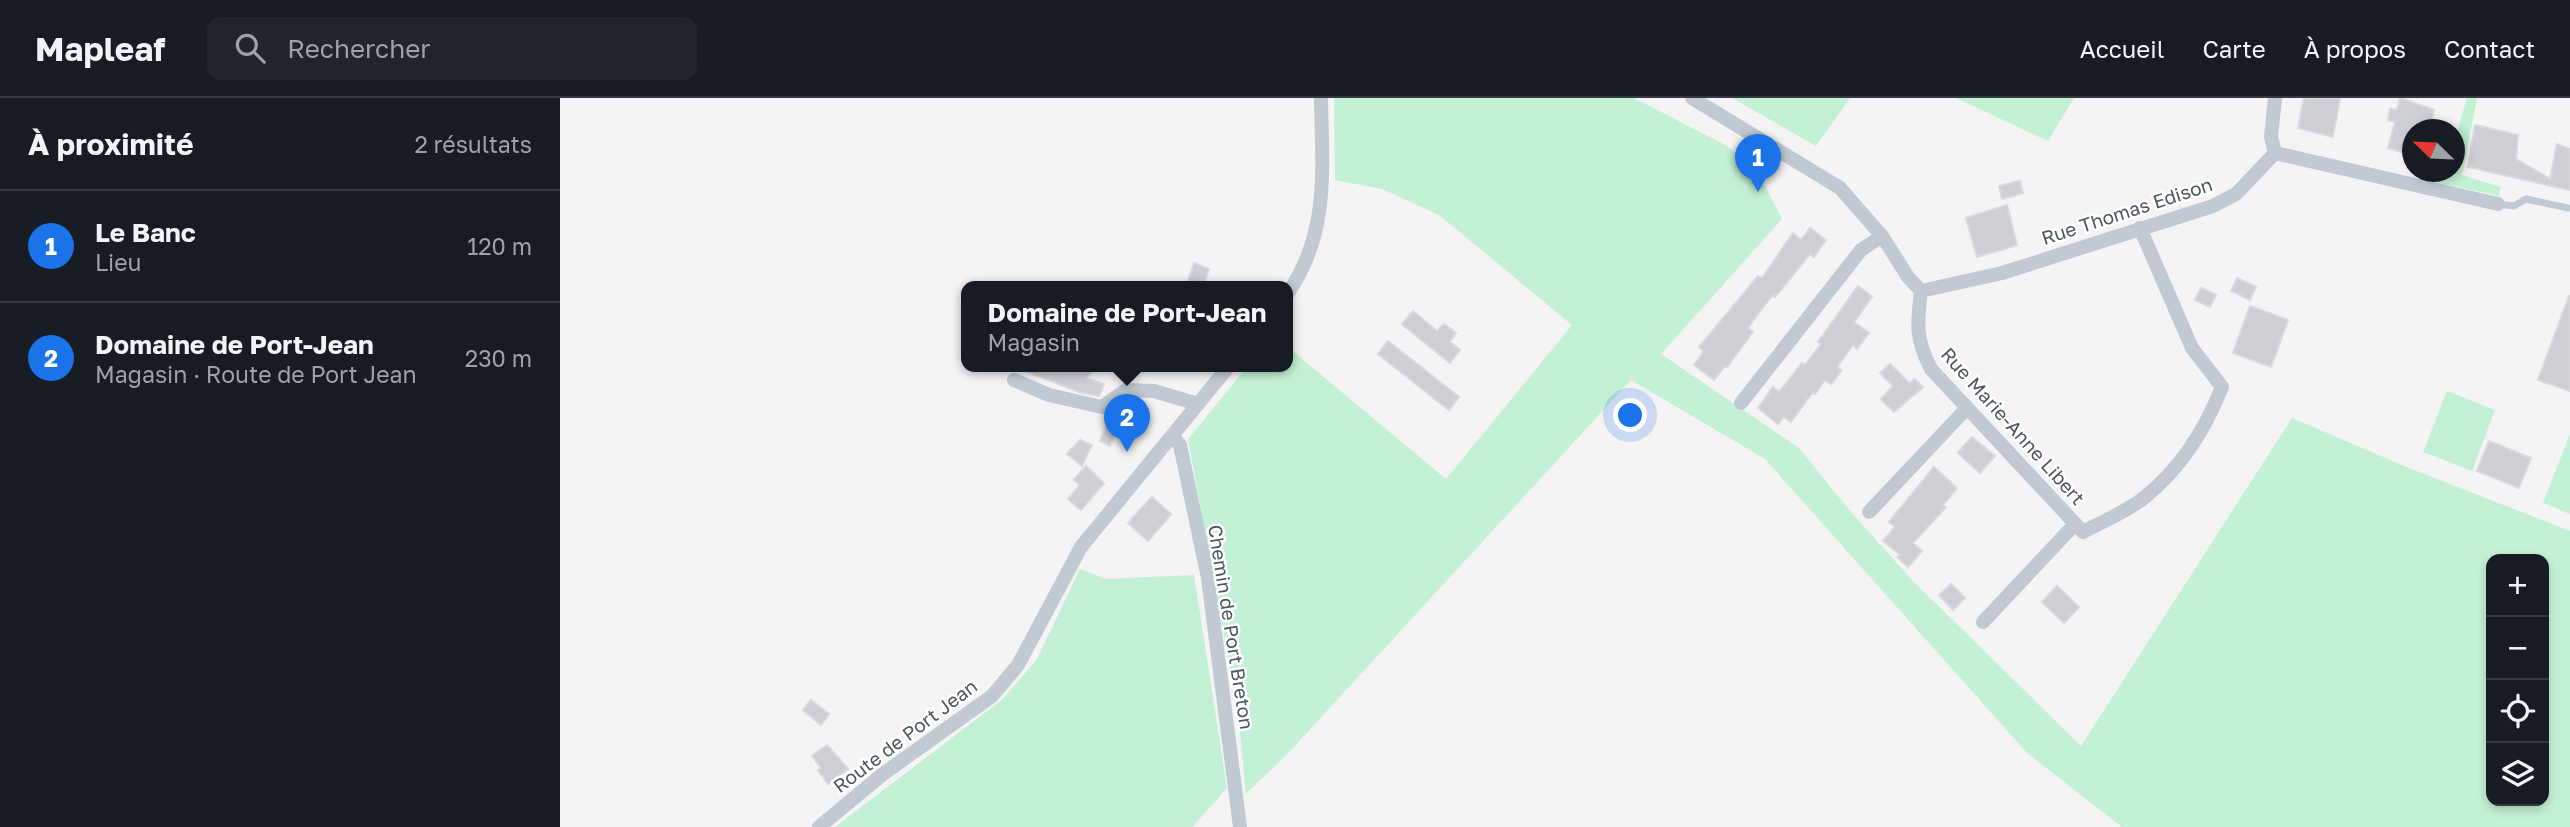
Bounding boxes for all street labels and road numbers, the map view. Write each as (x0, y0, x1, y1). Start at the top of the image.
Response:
street label: Rue Thomas Edison (2038, 172, 2215, 249)
street label: Rue Marie-Anne Libert (1937, 342, 2090, 509)
street label: Chemin de Port Breton (1204, 523, 1259, 731)
street label: Route de Port Jean (828, 674, 981, 797)

